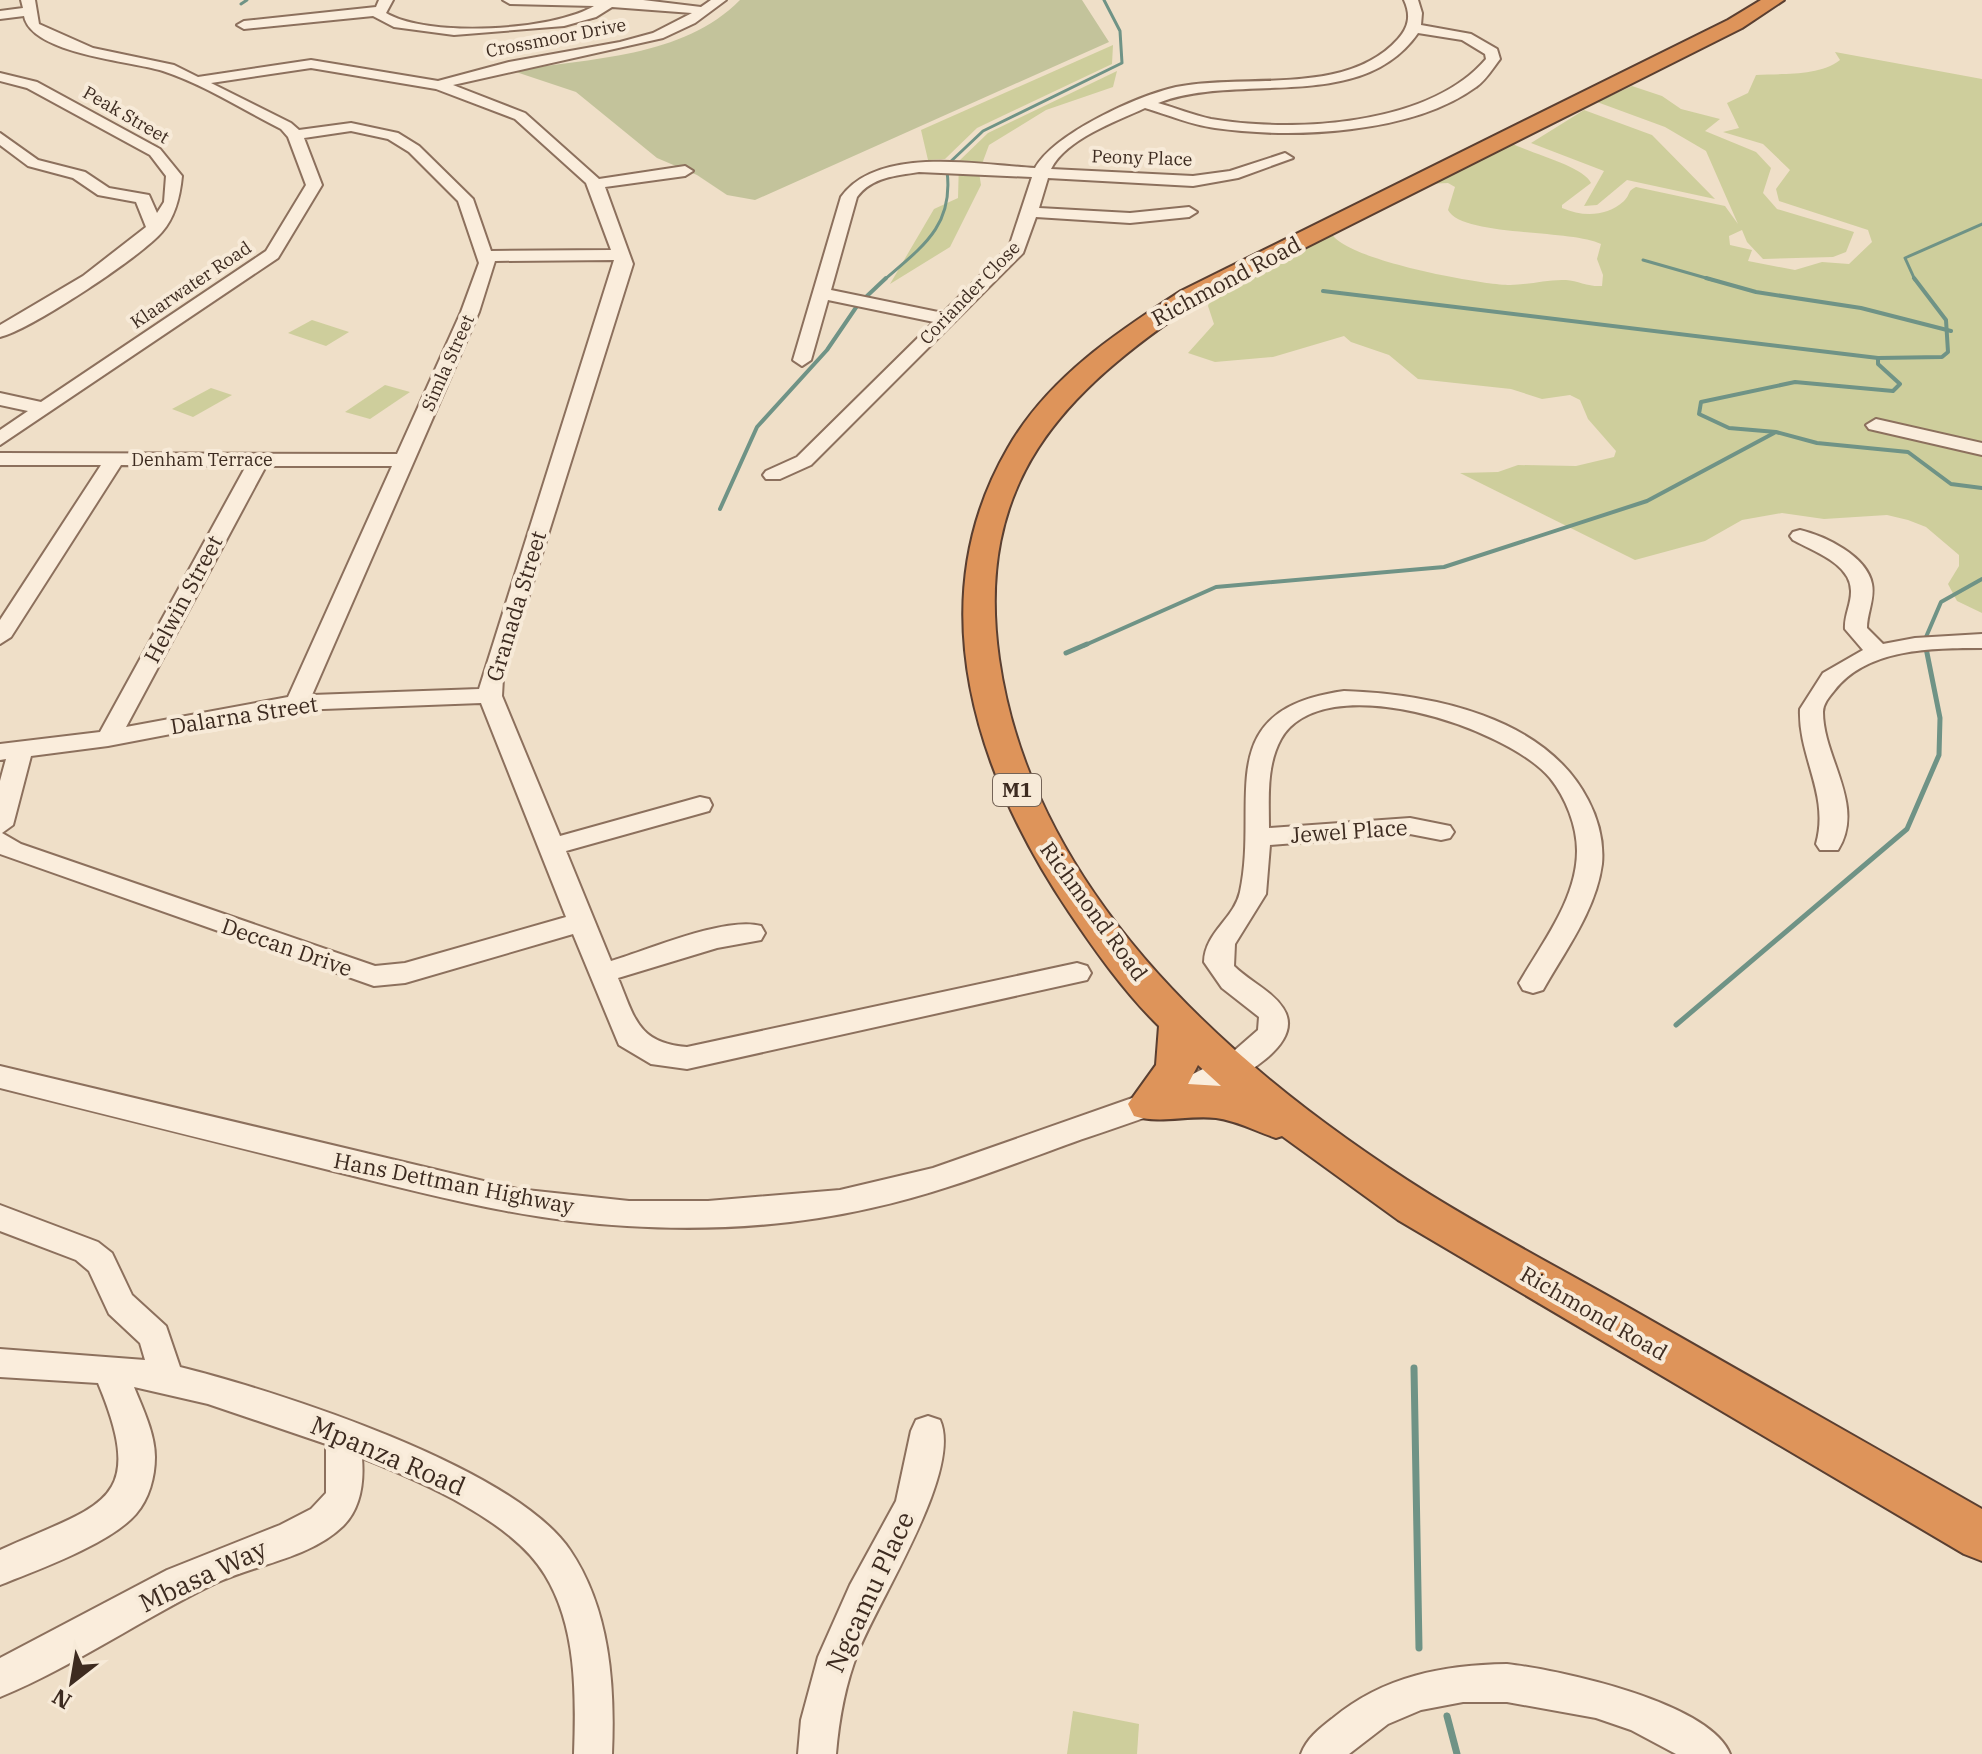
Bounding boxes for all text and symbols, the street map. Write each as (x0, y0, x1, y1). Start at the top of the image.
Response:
street label: Crossmoor Drive (484, 13, 628, 62)
street label: Peak Street (79, 81, 173, 148)
street label: Peony Place (1091, 144, 1193, 171)
street label: Richmond Road (1146, 229, 1305, 332)
street label: Klaarwater Road (126, 236, 256, 334)
street label: Coriander Close (914, 236, 1025, 349)
street label: Simla Street (416, 311, 479, 415)
street label: Denham Terrace (131, 448, 273, 471)
street label: Granada Street (479, 527, 552, 685)
street label: Helwin Street (137, 530, 228, 668)
street label: Dalarna Street (168, 689, 320, 740)
road number: M1 (993, 774, 1041, 806)
street label: Jewel Place (1289, 812, 1409, 849)
street label: Richmond Road (1034, 835, 1155, 986)
street label: Deccan Drive (218, 911, 356, 982)
street label: Hans Dettman Highway (331, 1145, 577, 1220)
street label: Richmond Road (1515, 1259, 1673, 1366)
street label: Mpanza Road (306, 1407, 471, 1503)
street label: Ngcamu Place (817, 1506, 921, 1677)
street label: Mbasa Way (133, 1531, 272, 1619)
north arrow (32, 1642, 112, 1722)
text: N (47, 1683, 76, 1716)

